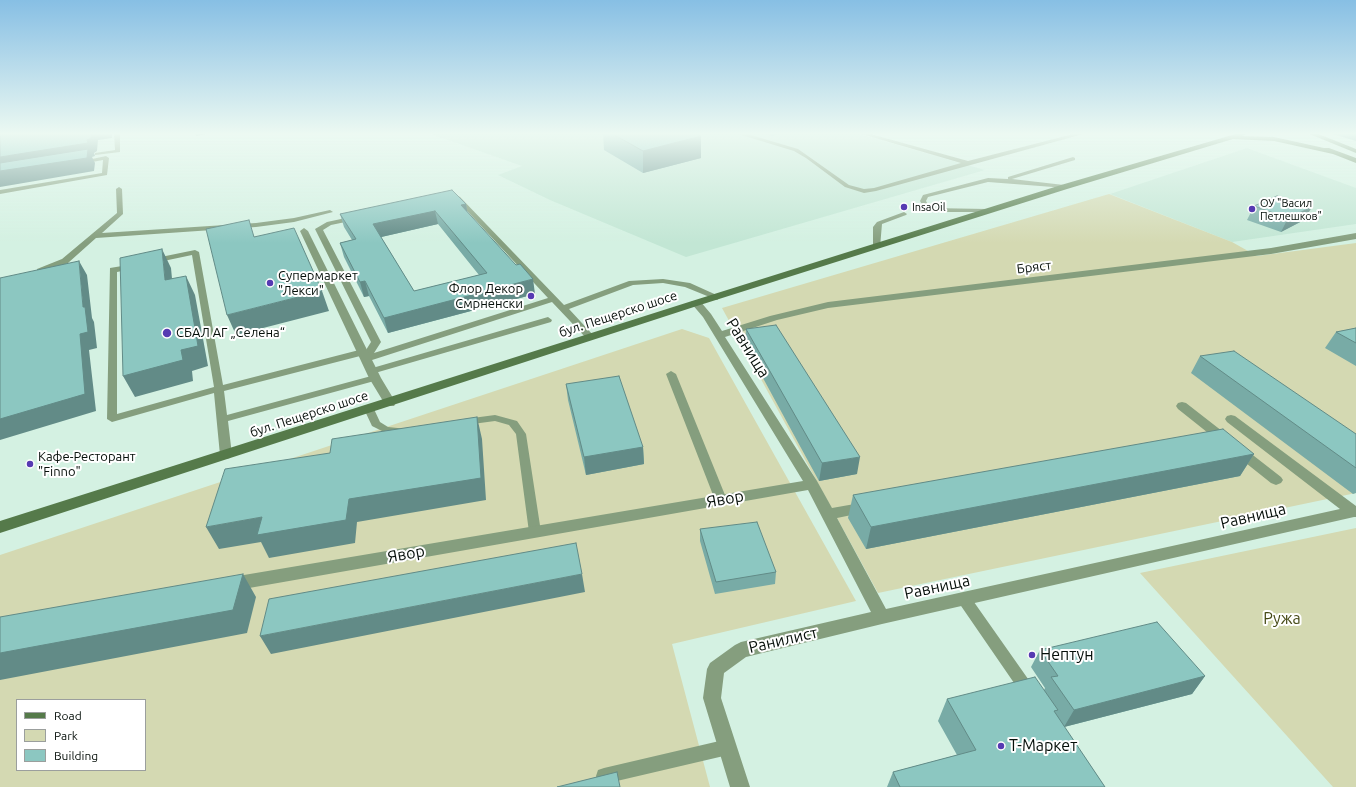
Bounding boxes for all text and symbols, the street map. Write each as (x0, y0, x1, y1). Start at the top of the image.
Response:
place label: ОУ "Васил Петлешков" (1260, 196, 1322, 222)
place label: InsaOil (912, 200, 946, 214)
marker: InsaOil (899, 202, 909, 212)
marker: ОУ "Васил Петлешков" (1247, 204, 1257, 214)
street label: Бряст (1016, 257, 1052, 277)
place label: Супермаркет "Лекси" (278, 268, 358, 299)
marker: Супермаркет "Лекси" (265, 278, 275, 288)
place label: Флор Декор Смрненски (449, 281, 523, 312)
street label: бул. Пещерско шосе (557, 288, 679, 340)
marker: Флор Декор Смрненски (526, 291, 536, 301)
street label: Равнища (722, 315, 774, 381)
place label: СБАЛ АГ „Селена“ (176, 325, 285, 341)
marker: СБАЛ АГ „Селена“ (161, 327, 173, 339)
street label: бул. Пещерско шосе (248, 388, 370, 440)
place label: Кафе-Ресторант "Finno" (38, 449, 136, 480)
marker: Кафе-Ресторант "Finno" (25, 459, 35, 469)
street label: Явор (705, 486, 745, 512)
street label: Равнища (1218, 499, 1288, 533)
street label: Явор (386, 541, 426, 567)
street label: Равнища (902, 571, 972, 603)
park label: Ружа (1263, 609, 1301, 629)
street label: Ранилист (747, 623, 819, 657)
place label: Нептун (1040, 645, 1094, 665)
marker: Нептун (1027, 650, 1037, 660)
legend (16, 699, 146, 771)
text: Road (54, 709, 82, 722)
text: Park (54, 729, 78, 742)
place label: Т-Маркет (1009, 736, 1077, 756)
marker: Т-Маркет (996, 741, 1006, 751)
text: Building (54, 749, 98, 762)

